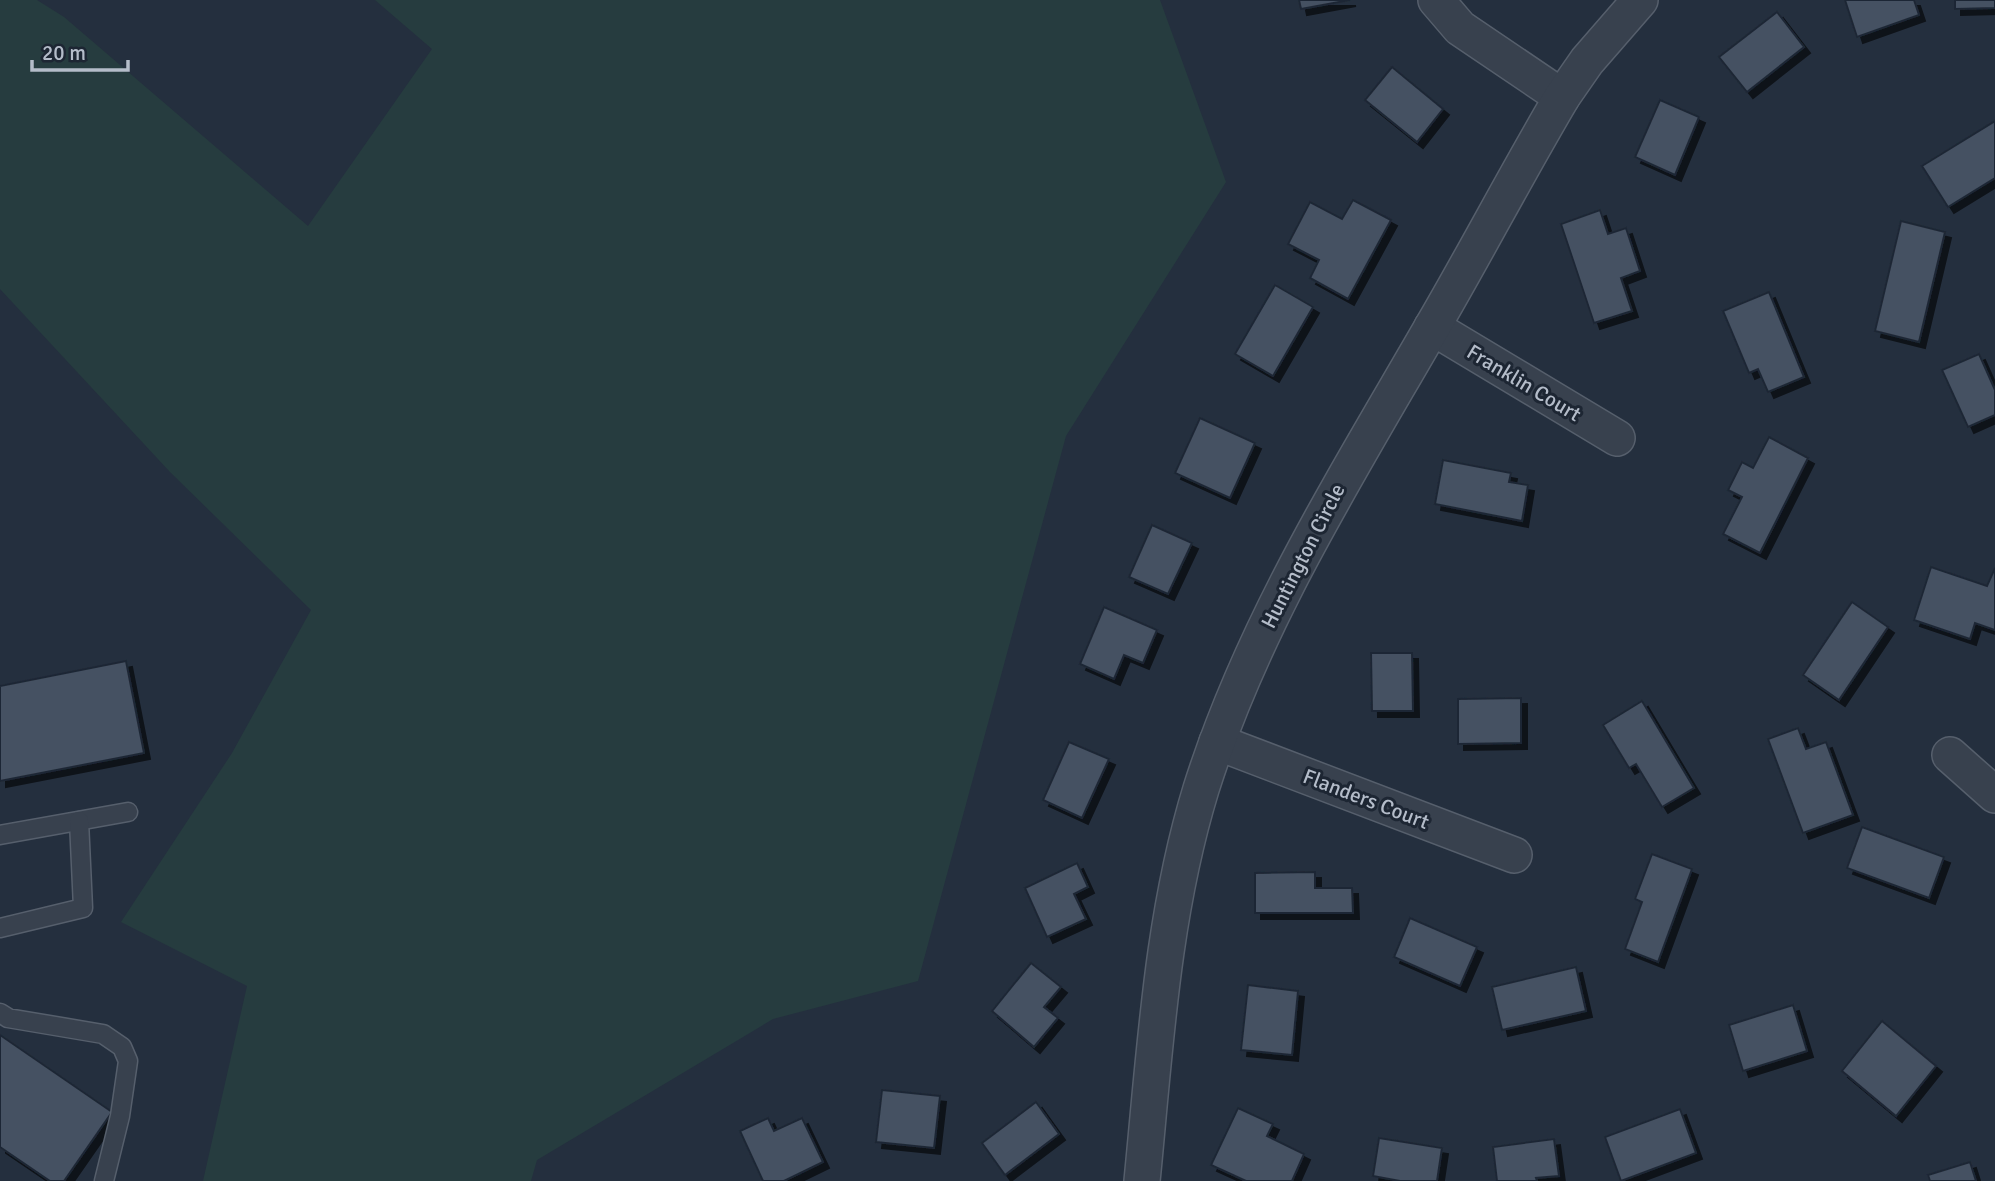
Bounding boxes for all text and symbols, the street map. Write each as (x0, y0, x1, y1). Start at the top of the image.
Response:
scale bar (32, 28, 128, 72)
text: 20 m (42, 40, 86, 66)
street label: Franklin Court (1462, 339, 1586, 427)
street label: Huntington Circle (1255, 479, 1351, 633)
street label: Flanders Court (1299, 763, 1433, 835)

